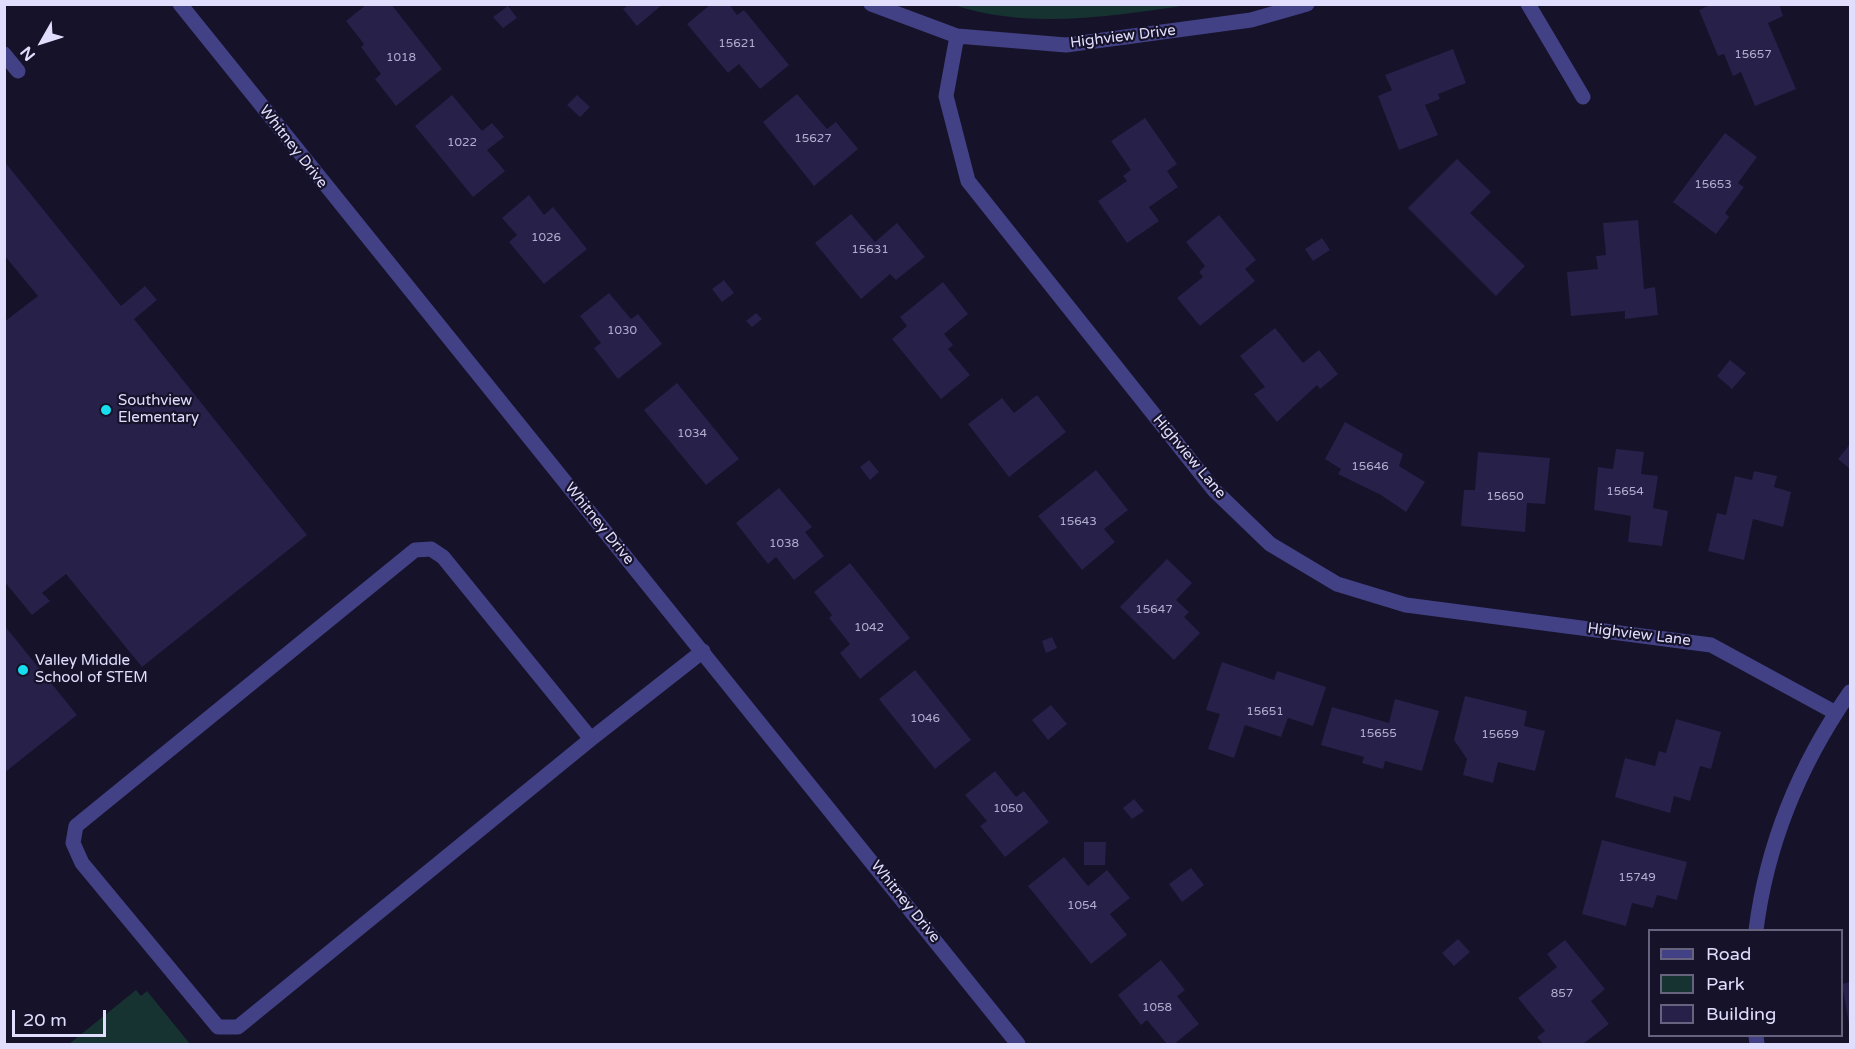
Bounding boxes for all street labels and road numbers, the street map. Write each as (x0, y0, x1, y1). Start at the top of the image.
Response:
street label: Highview Drive (1069, 22, 1177, 52)
street label: Whitney Drive (255, 102, 331, 192)
street label: Highview Lane (1149, 411, 1229, 503)
street label: Whitney Drive (560, 479, 638, 569)
street label: Highview Lane (1586, 620, 1692, 650)
street label: Whitney Drive (866, 857, 944, 947)

